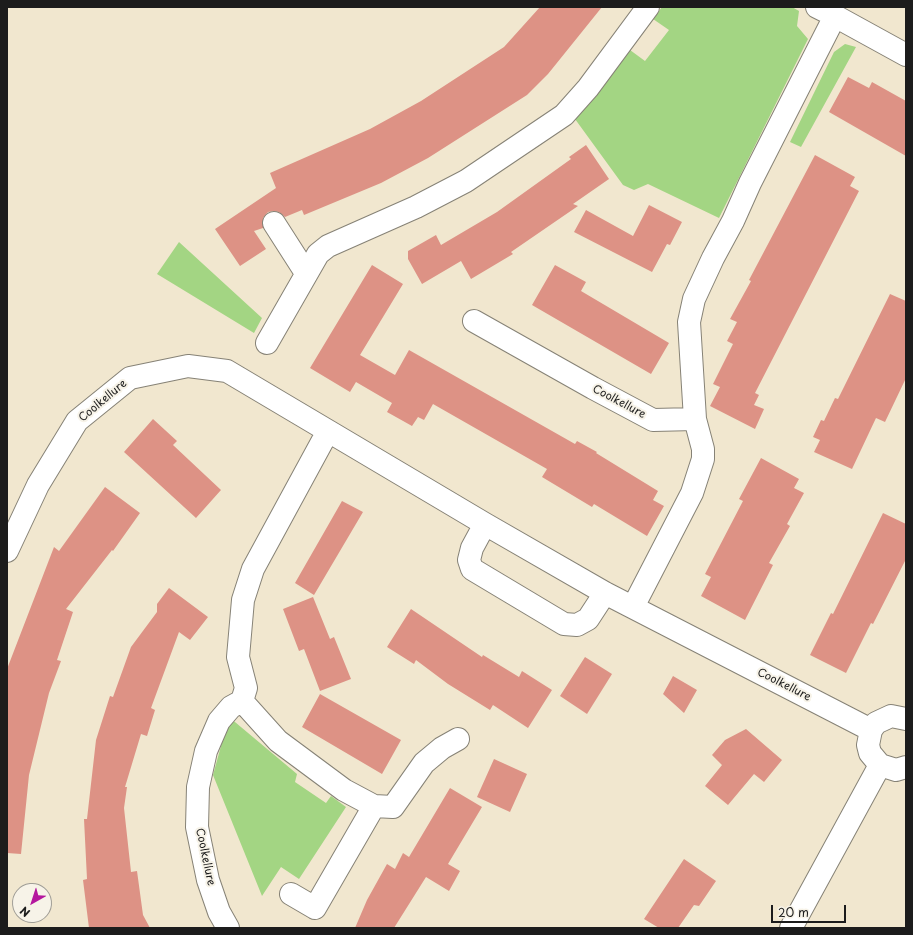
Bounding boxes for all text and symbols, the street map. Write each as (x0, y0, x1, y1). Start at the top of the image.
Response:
street label: Coolkellure (76, 377, 130, 425)
street label: Coolkellure (590, 382, 648, 422)
street label: Coolkellure (755, 666, 813, 704)
street label: Coolkellure (192, 827, 218, 887)
north arrow (12, 883, 52, 923)
scale bar (773, 897, 848, 923)
text: N (16, 903, 33, 921)
text: 20 m (778, 903, 809, 921)

